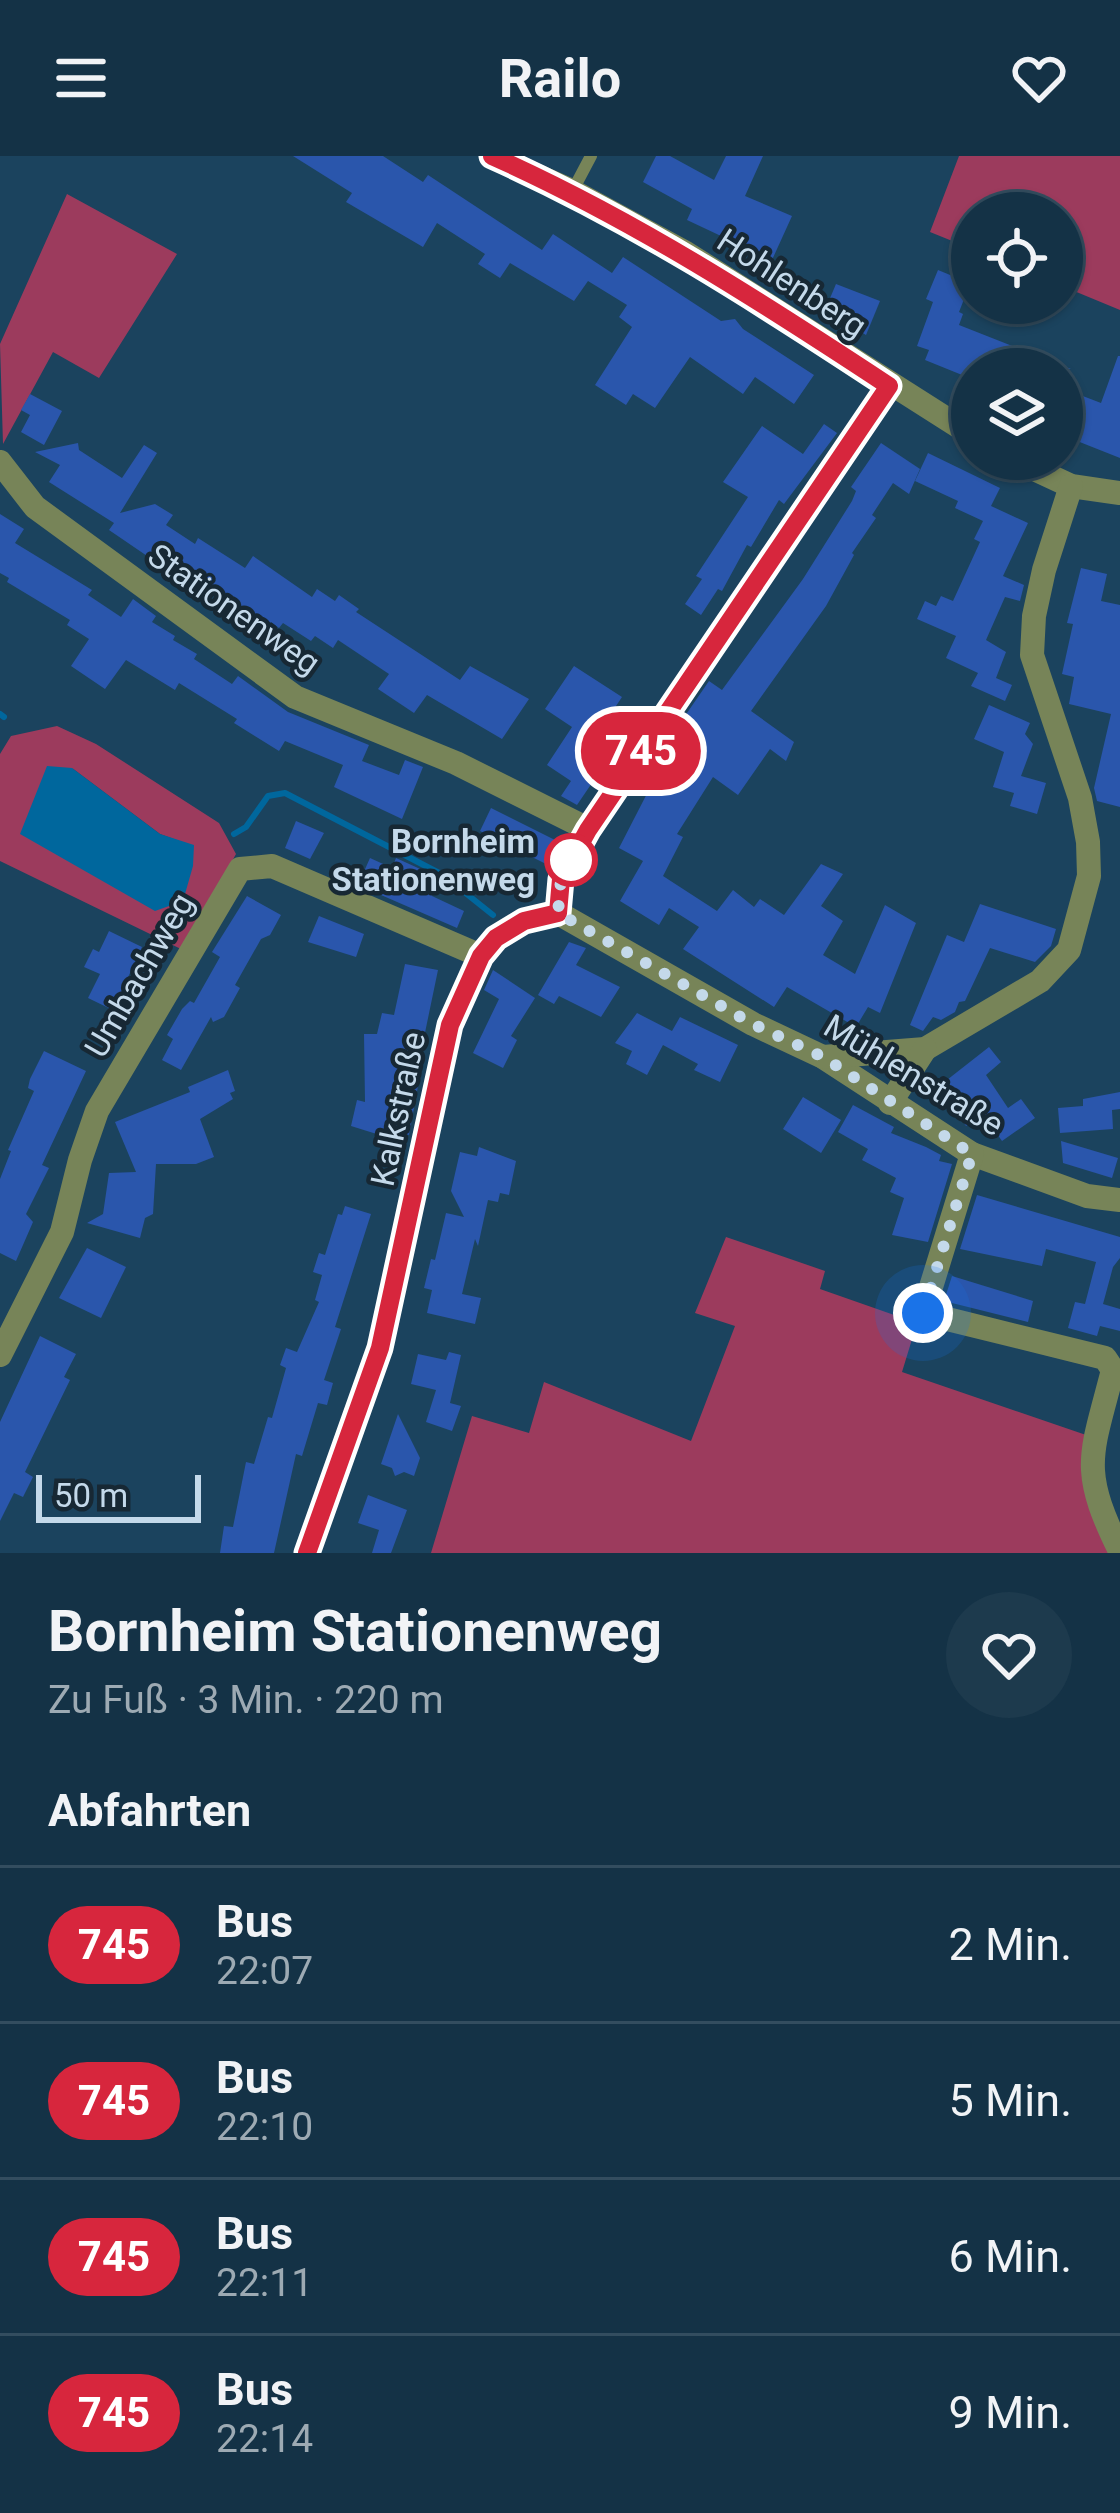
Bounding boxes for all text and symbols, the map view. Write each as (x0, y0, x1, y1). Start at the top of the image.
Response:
icon: menu (48, 45, 114, 111)
icon: heart (1006, 45, 1072, 111)
text: Railo (499, 47, 621, 110)
map controls (951, 192, 1083, 480)
button: locate (951, 192, 1083, 324)
street label: Hohlenberg (710, 220, 874, 346)
button: layers (951, 348, 1083, 480)
street label: Stationenweg (141, 535, 327, 683)
line badge: 745 (572, 712, 710, 790)
text: 745 (605, 726, 677, 775)
place label: Bornheim Stationenweg (332, 822, 535, 899)
marker: Bornheim Stationenweg (546, 835, 596, 885)
street label: Umbachweg (76, 886, 202, 1064)
street label: Mühlenstraße (817, 1006, 1011, 1144)
street label: Kalkstraße (363, 1028, 433, 1190)
your location (893, 1283, 953, 1343)
scale bar (36, 1469, 201, 1522)
text: 50 m (54, 1476, 128, 1515)
button: heart (946, 1592, 1072, 1718)
text: Bornheim Stationenweg (48, 1598, 662, 1665)
text: Zu Fuß · 3 Min. · 220 m (48, 1677, 444, 1723)
text: Abfahrten (48, 1784, 251, 1837)
text: Bus (216, 1895, 293, 1948)
text: 2 Min. (949, 1918, 1072, 1971)
text: 745 (78, 1920, 150, 1969)
text: 22:07 (216, 1948, 313, 1994)
text: Bus (216, 2051, 293, 2104)
text: 5 Min. (949, 2074, 1072, 2127)
text: 745 (78, 2076, 150, 2125)
text: 22:10 (216, 2104, 313, 2150)
text: Bus (216, 2207, 293, 2260)
text: 6 Min. (949, 2230, 1072, 2283)
text: 745 (78, 2232, 150, 2281)
text: 22:11 (216, 2260, 313, 2306)
text: Bus (216, 2363, 293, 2416)
text: 9 Min. (949, 2386, 1072, 2439)
text: 745 (78, 2388, 150, 2437)
text: 22:14 (216, 2416, 313, 2462)

